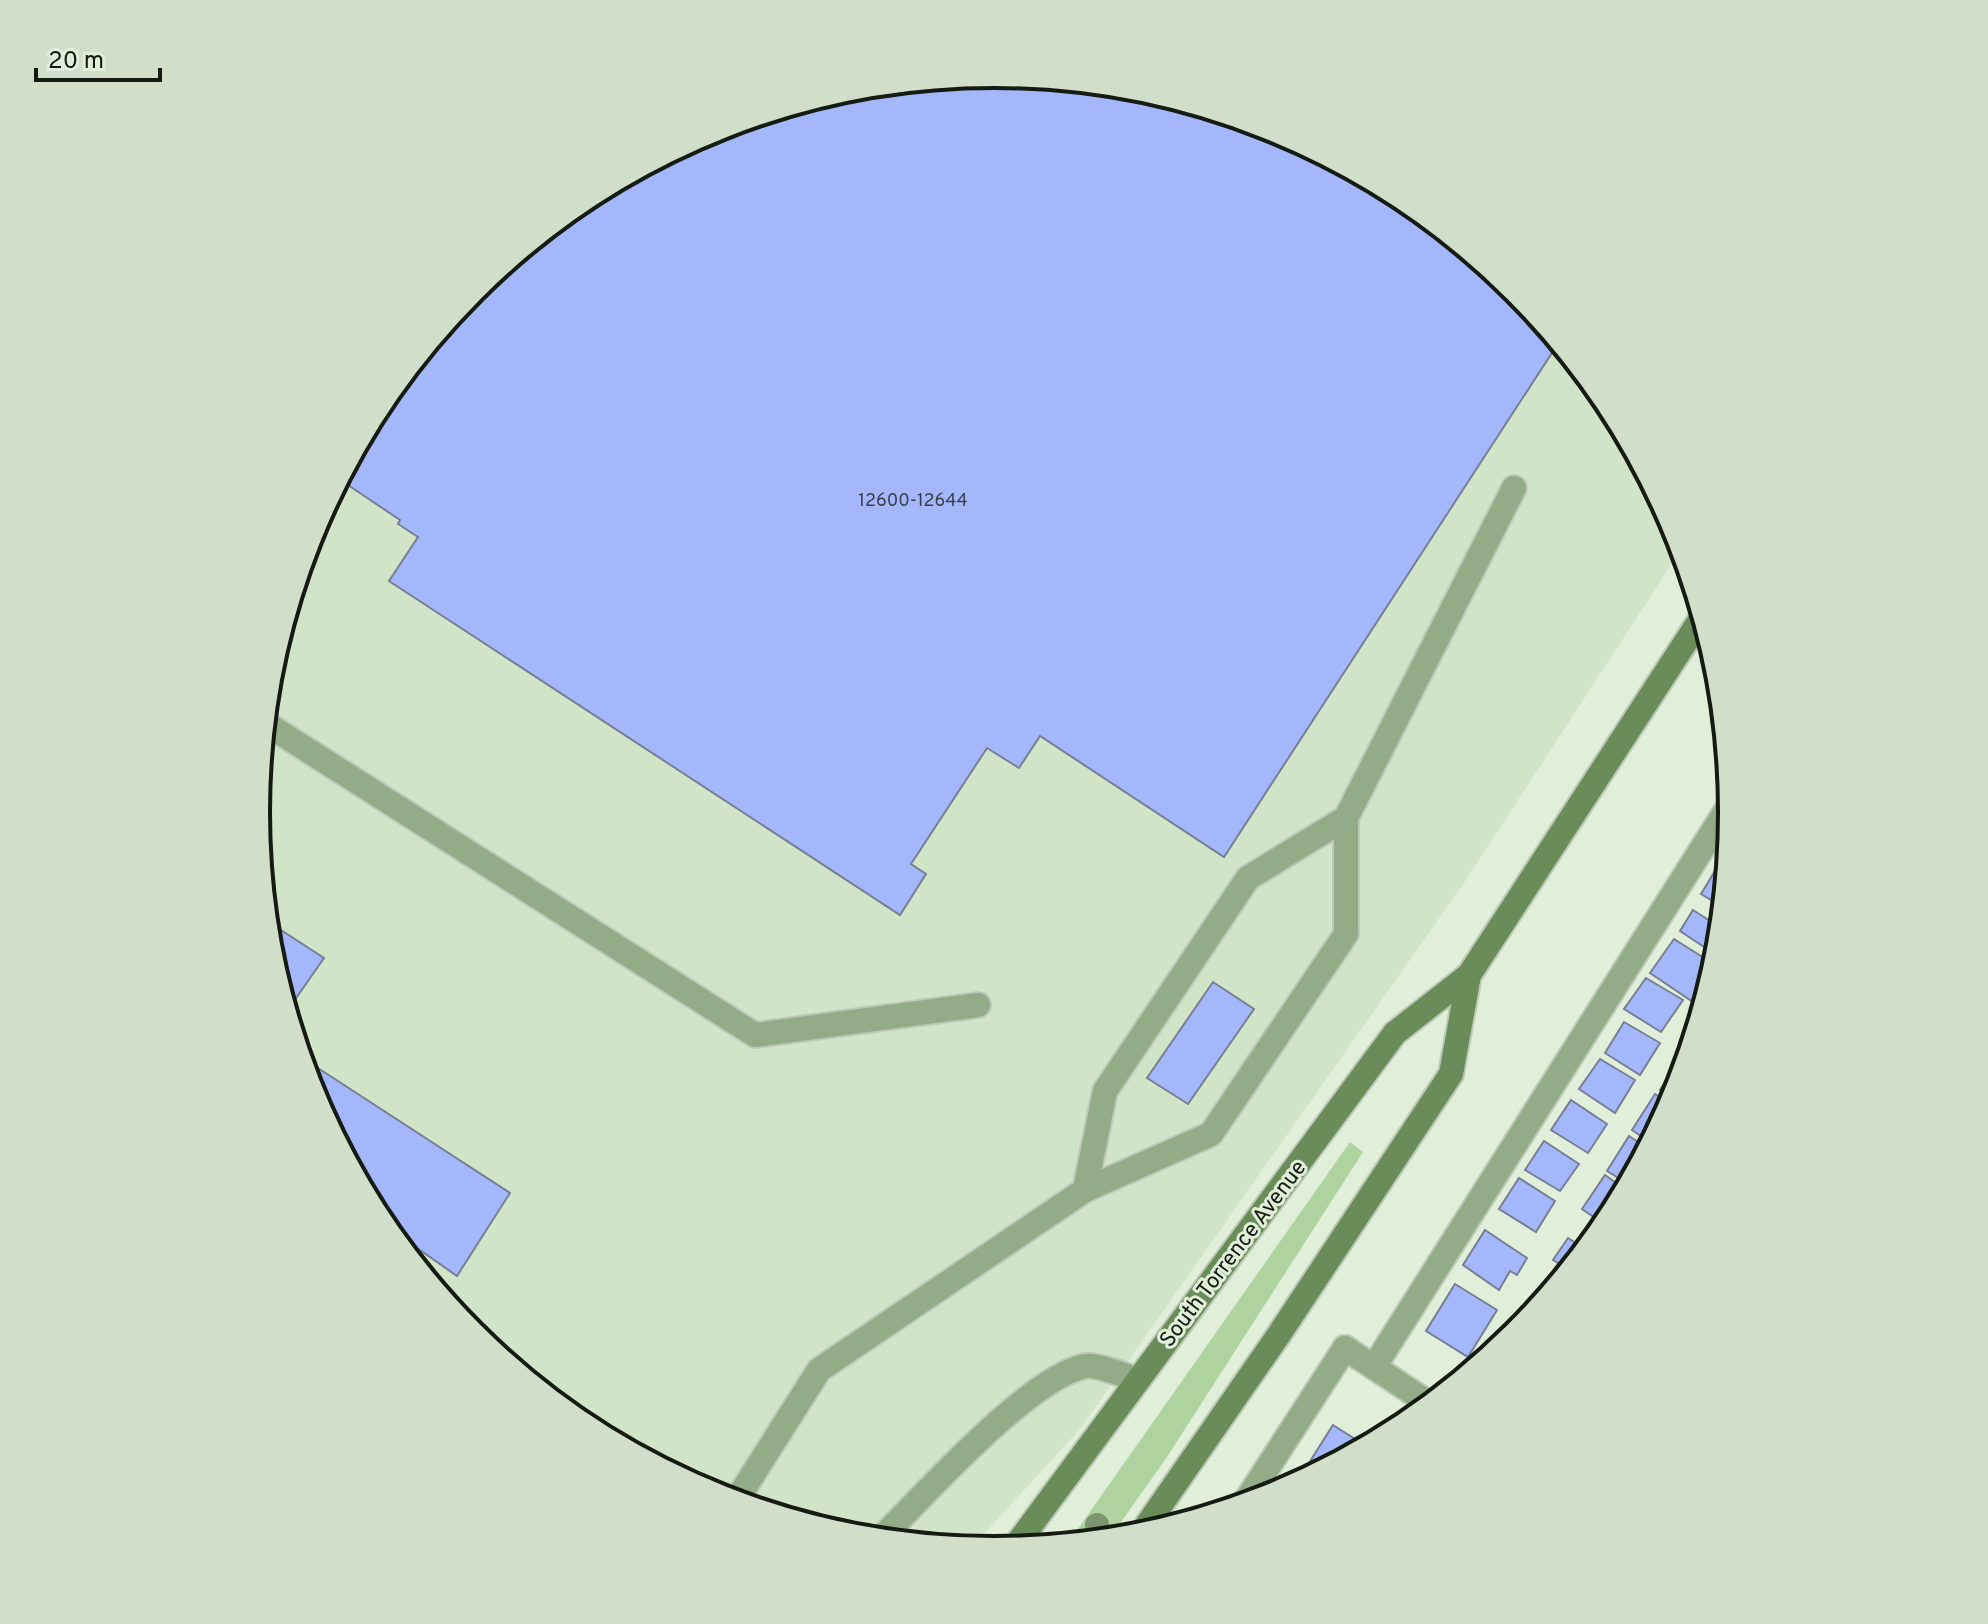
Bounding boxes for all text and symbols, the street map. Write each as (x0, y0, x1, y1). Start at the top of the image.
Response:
scale bar (36, 32, 160, 82)
text: 20 m (48, 47, 104, 77)
house number: 12600-12644 (858, 490, 968, 513)
street label: South Torrence Avenue (1155, 1156, 1313, 1353)

